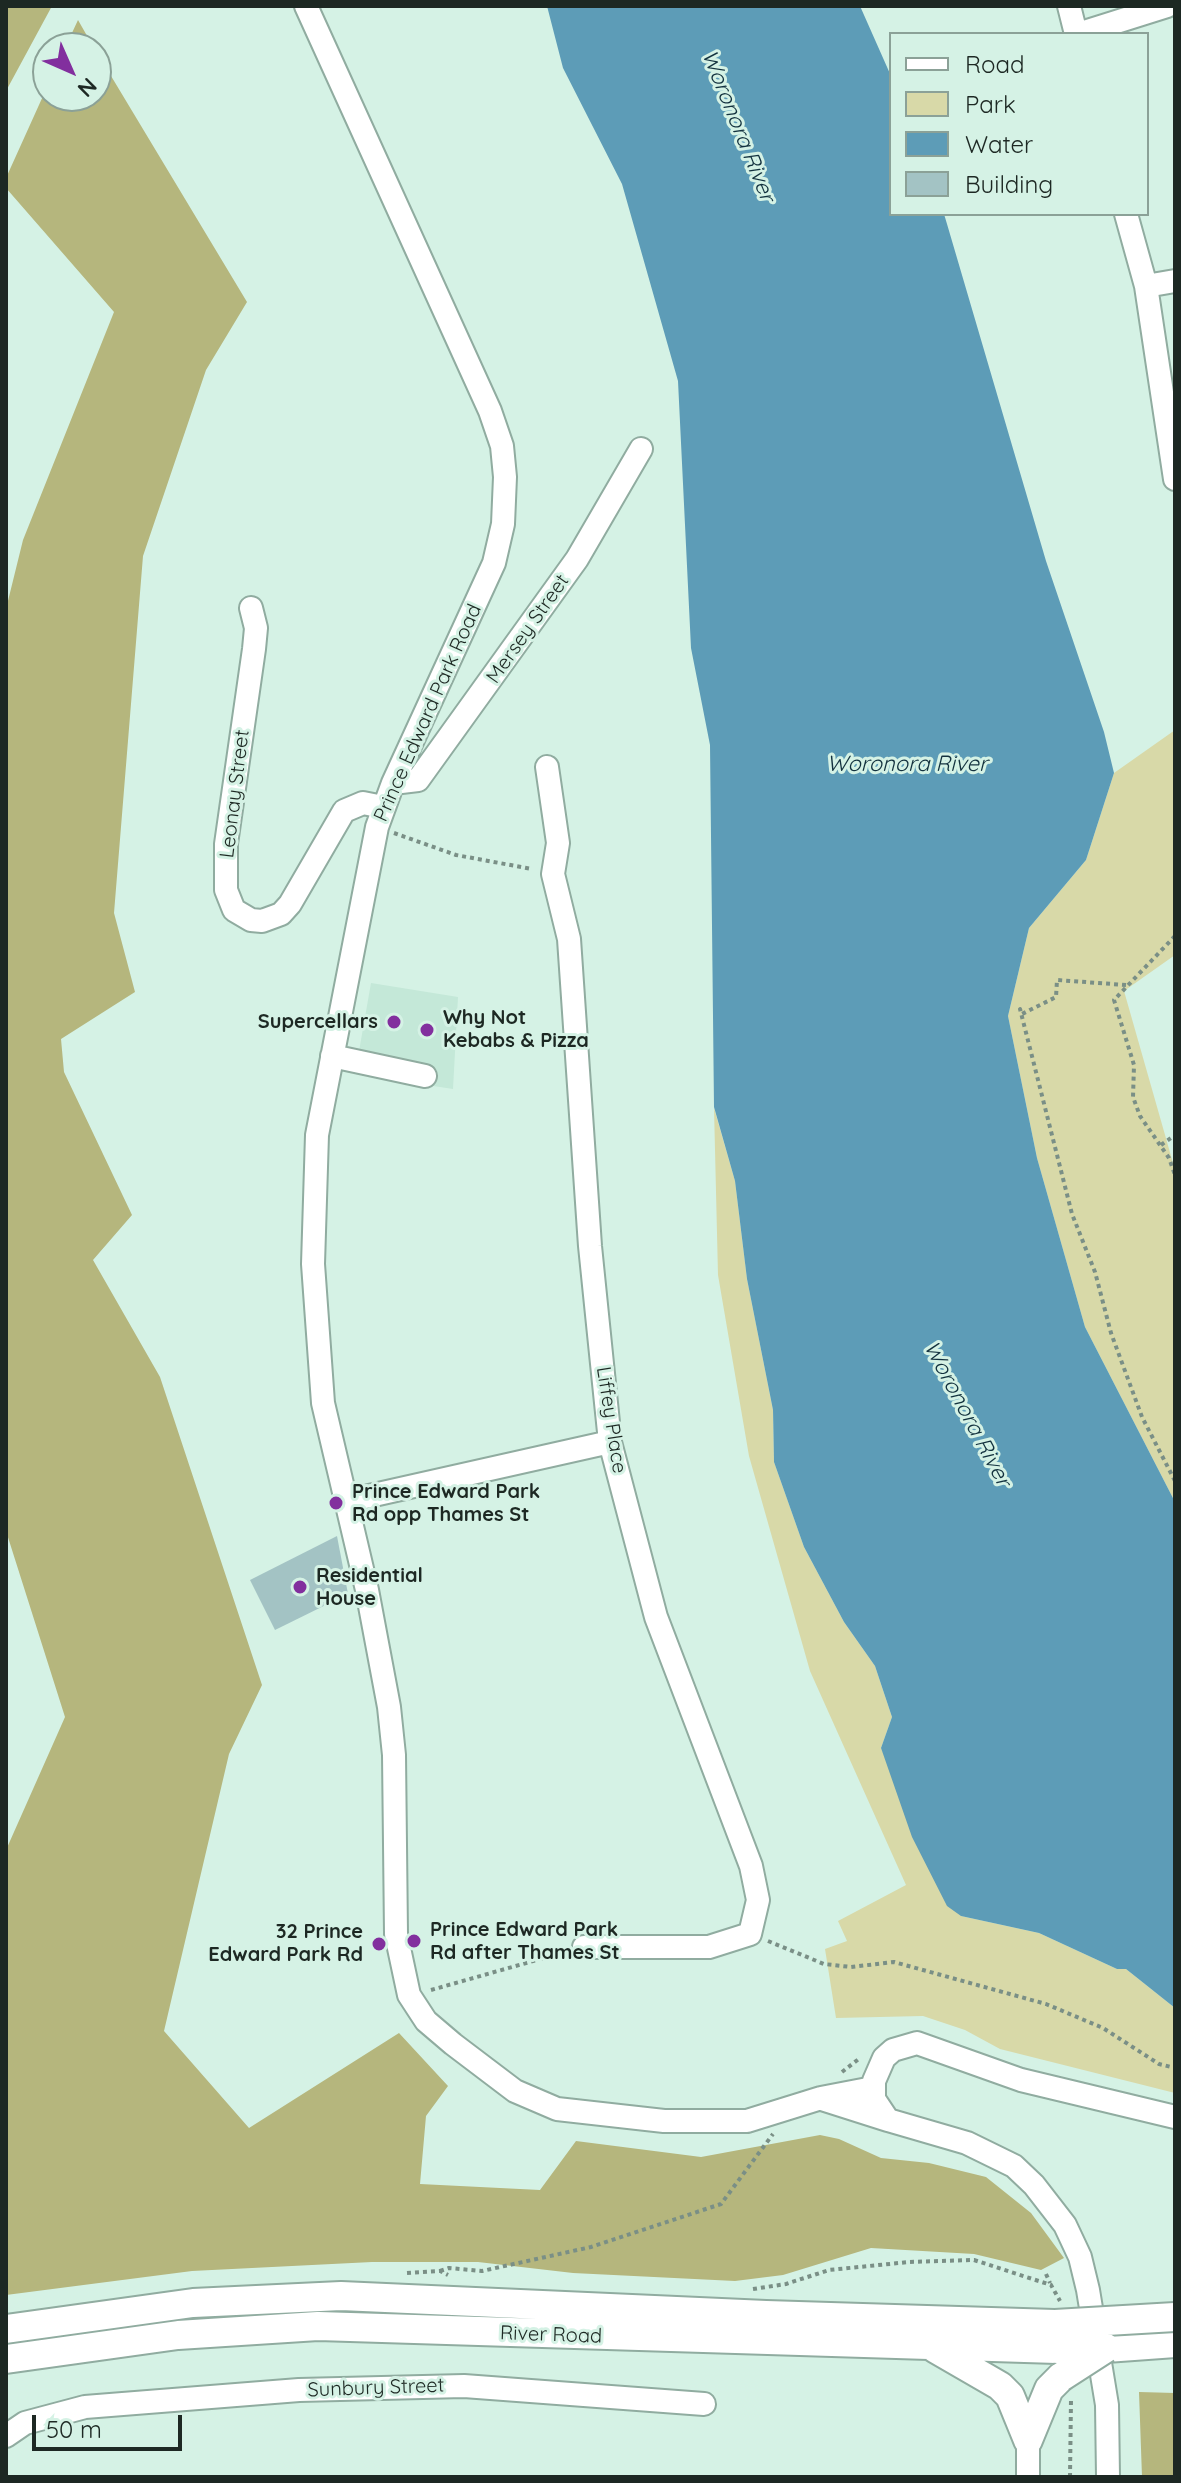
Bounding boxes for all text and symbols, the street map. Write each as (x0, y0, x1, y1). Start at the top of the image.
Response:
north arrow (32, 32, 112, 112)
legend (889, 32, 1149, 216)
water label: Woronora River (696, 46, 780, 206)
text: Road (965, 49, 1025, 79)
text: N (72, 72, 103, 103)
text: Park (965, 89, 1016, 119)
text: Water (965, 129, 1033, 159)
text: Building (965, 169, 1053, 199)
street label: Mersey Street (482, 570, 574, 688)
street label: Prince Edward Park Road (369, 601, 487, 825)
street label: Leonay Street (215, 728, 255, 860)
water label: Woronora River (827, 751, 987, 777)
place label: Why Not Kebabs & Pizza (443, 1006, 589, 1053)
place label: Supercellars (258, 1010, 378, 1034)
marker: Supercellars (385, 1013, 403, 1031)
marker: Why Not Kebabs & Pizza (418, 1021, 436, 1039)
water label: Woronora River (918, 1337, 1016, 1491)
street label: Liffey Place (591, 1365, 631, 1475)
place label: Prince Edward Park Rd opp Thames St (352, 1480, 540, 1527)
marker: Prince Edward Park Rd opp Thames St (327, 1494, 345, 1512)
place label: Residential House (316, 1564, 423, 1611)
marker: Residential House (291, 1578, 309, 1596)
place label: Prince Edward Park Rd after Thames St (430, 1918, 620, 1965)
place label: 32 Prince Edward Park Rd (208, 1920, 363, 1967)
marker: Prince Edward Park Rd after Thames St (405, 1932, 423, 1950)
marker: 32 Prince Edward Park Rd (370, 1935, 388, 1953)
street label: River Road (499, 2321, 603, 2349)
street label: Sunbury Street (307, 2374, 445, 2402)
scale bar (36, 2399, 186, 2449)
text: 50 m (46, 2414, 102, 2444)

